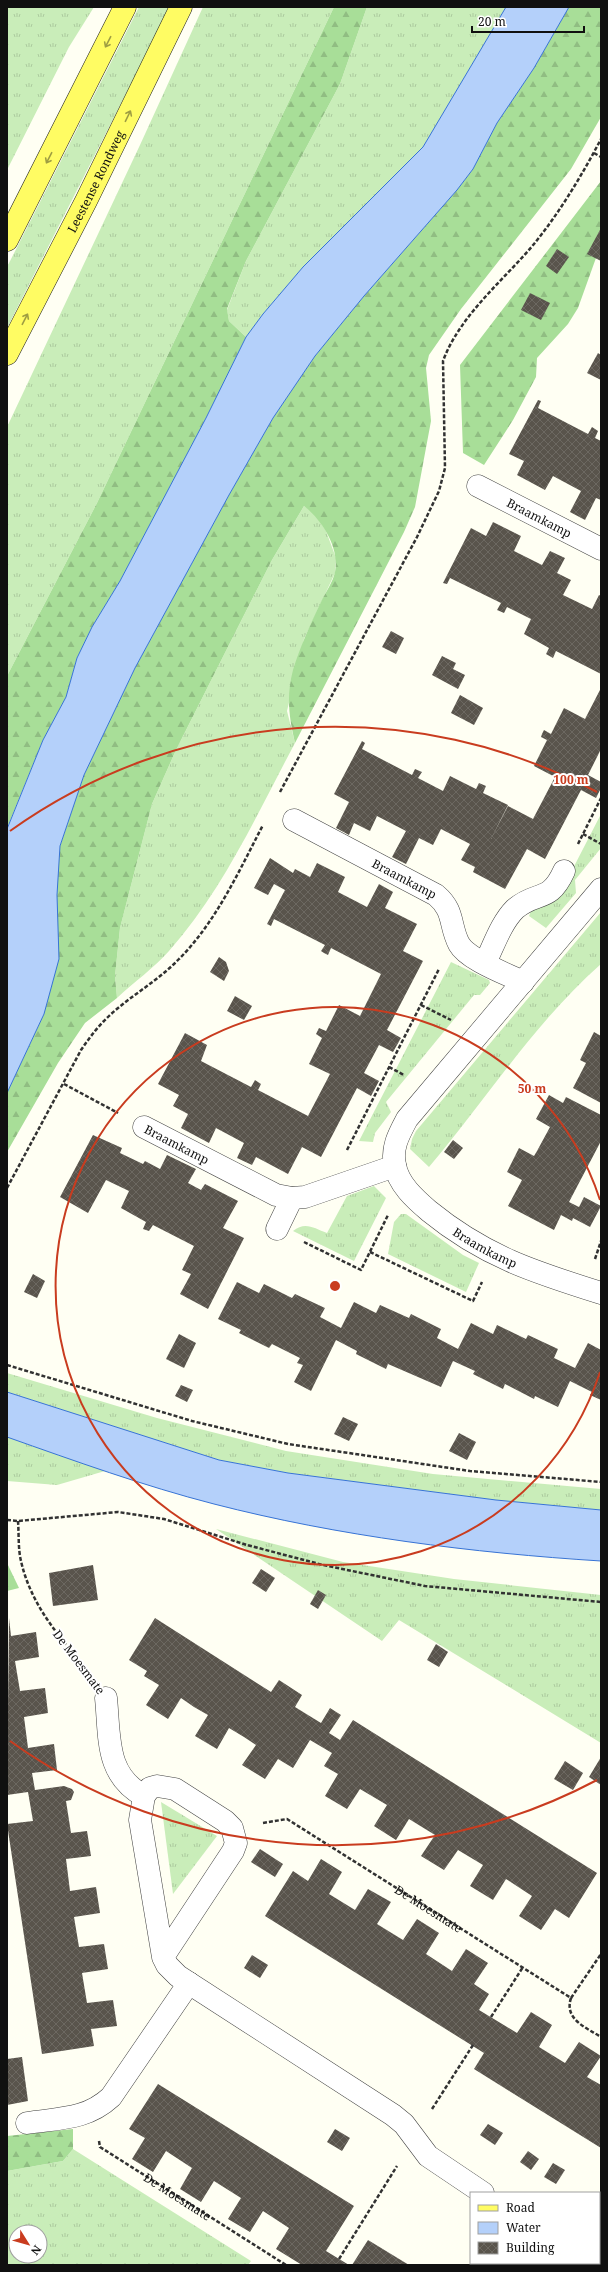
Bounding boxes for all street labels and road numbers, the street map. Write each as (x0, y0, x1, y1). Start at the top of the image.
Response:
street label: Leestense Rondweg (63, 127, 128, 235)
street label: Braamkamp (504, 494, 575, 541)
street label: Braamkamp (369, 854, 440, 902)
street label: Braamkamp (142, 1120, 212, 1168)
street label: Braamkamp (450, 1223, 520, 1271)
street label: De Moesmate (49, 1626, 109, 1698)
street label: De Moesmate (392, 1881, 466, 1936)
street label: De Moesmate (141, 2168, 215, 2224)

